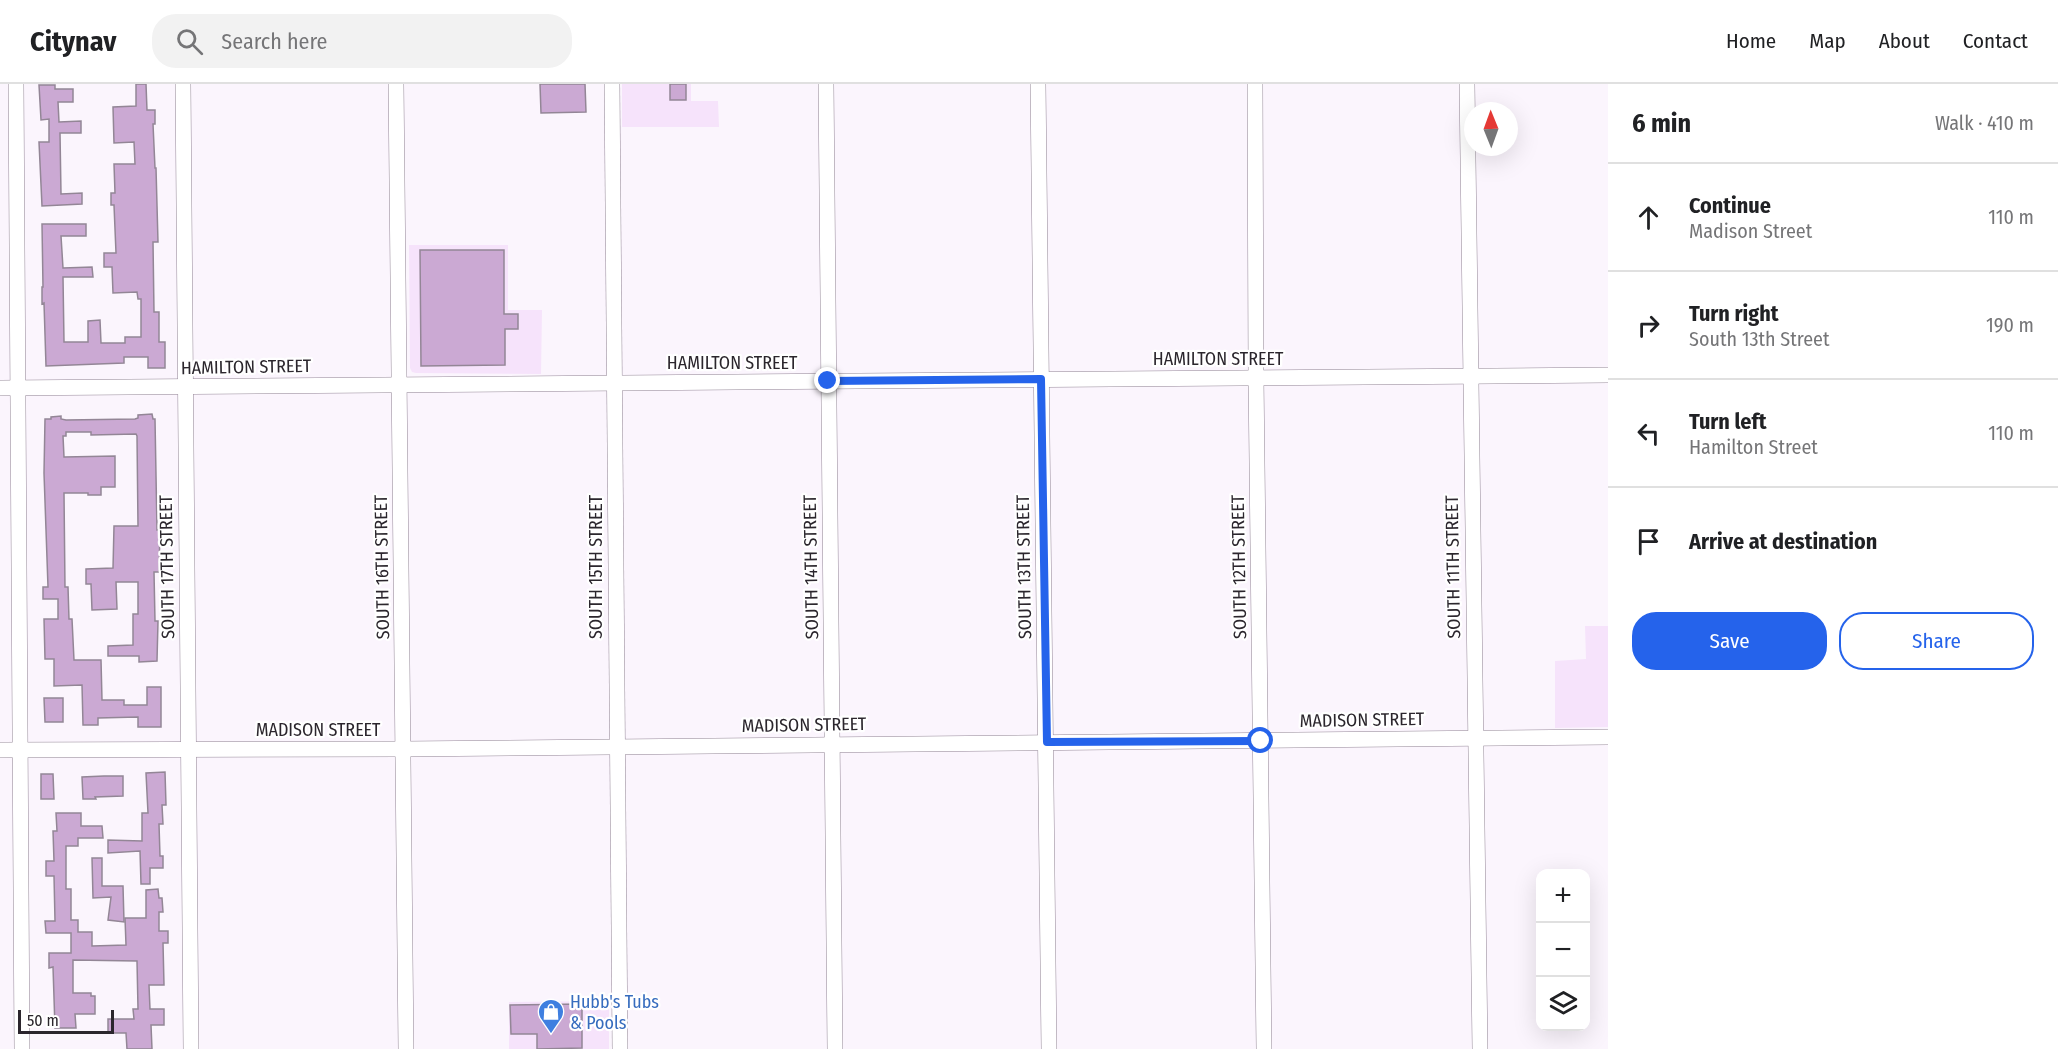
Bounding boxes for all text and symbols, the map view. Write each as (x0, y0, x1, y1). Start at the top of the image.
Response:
search box (152, 14, 572, 68)
text: Citynav (30, 25, 116, 58)
icon: search (173, 25, 206, 58)
text: Search here (221, 28, 327, 55)
text: Home (1726, 28, 1776, 54)
text: Map (1809, 28, 1846, 54)
text: About (1879, 28, 1930, 54)
text: Contact (1963, 28, 2028, 54)
north arrow (1464, 102, 1518, 156)
text: 6 min (1632, 108, 1691, 139)
text: Walk · 410 m (1935, 111, 2034, 135)
text: Continue (1689, 192, 1771, 219)
icon: ahead (1632, 201, 1665, 234)
text: 110 m (1988, 205, 2034, 229)
text: Madison Street (1689, 219, 1812, 243)
text: Turn right (1689, 300, 1778, 327)
icon: right (1632, 309, 1665, 342)
text: 190 m (1986, 313, 2034, 337)
text: South 13th Street (1689, 327, 1829, 351)
street label: HAMILTON STREET (1153, 348, 1284, 370)
street label: HAMILTON STREET (667, 352, 798, 374)
street label: HAMILTON STREET (181, 355, 312, 379)
route end (814, 367, 840, 393)
text: Turn left (1689, 408, 1767, 435)
icon: left (1632, 417, 1665, 450)
text: 110 m (1988, 421, 2034, 445)
text: Hamilton Street (1689, 435, 1818, 459)
street label: SOUTH 17TH STREET (155, 494, 179, 639)
street label: SOUTH 16TH STREET (370, 494, 394, 640)
street label: SOUTH 15TH STREET (585, 494, 607, 639)
street label: SOUTH 14TH STREET (799, 494, 823, 639)
street label: SOUTH 13TH STREET (1012, 494, 1036, 639)
street label: SOUTH 12TH STREET (1227, 494, 1251, 639)
street label: SOUTH 11TH STREET (1441, 494, 1465, 639)
icon: arrive (1632, 525, 1665, 558)
text: Arrive at destination (1689, 528, 1877, 555)
button: Save (1632, 612, 1827, 670)
button: Share (1839, 612, 2034, 670)
street label: MADISON STREET (1299, 708, 1425, 732)
street label: MADISON STREET (741, 713, 867, 737)
street label: MADISON STREET (256, 719, 381, 741)
route start (1247, 727, 1273, 753)
map controls (1536, 869, 1590, 1031)
button: + (1536, 869, 1590, 923)
button: − (1536, 923, 1590, 977)
button: layers (1536, 977, 1590, 1031)
place label: Hubb's Tubs & Pools (570, 991, 659, 1034)
shop icon: Hubb's Tubs & Pools (536, 997, 566, 1035)
scale bar (18, 1007, 114, 1034)
text: 50 m (27, 1011, 59, 1030)

